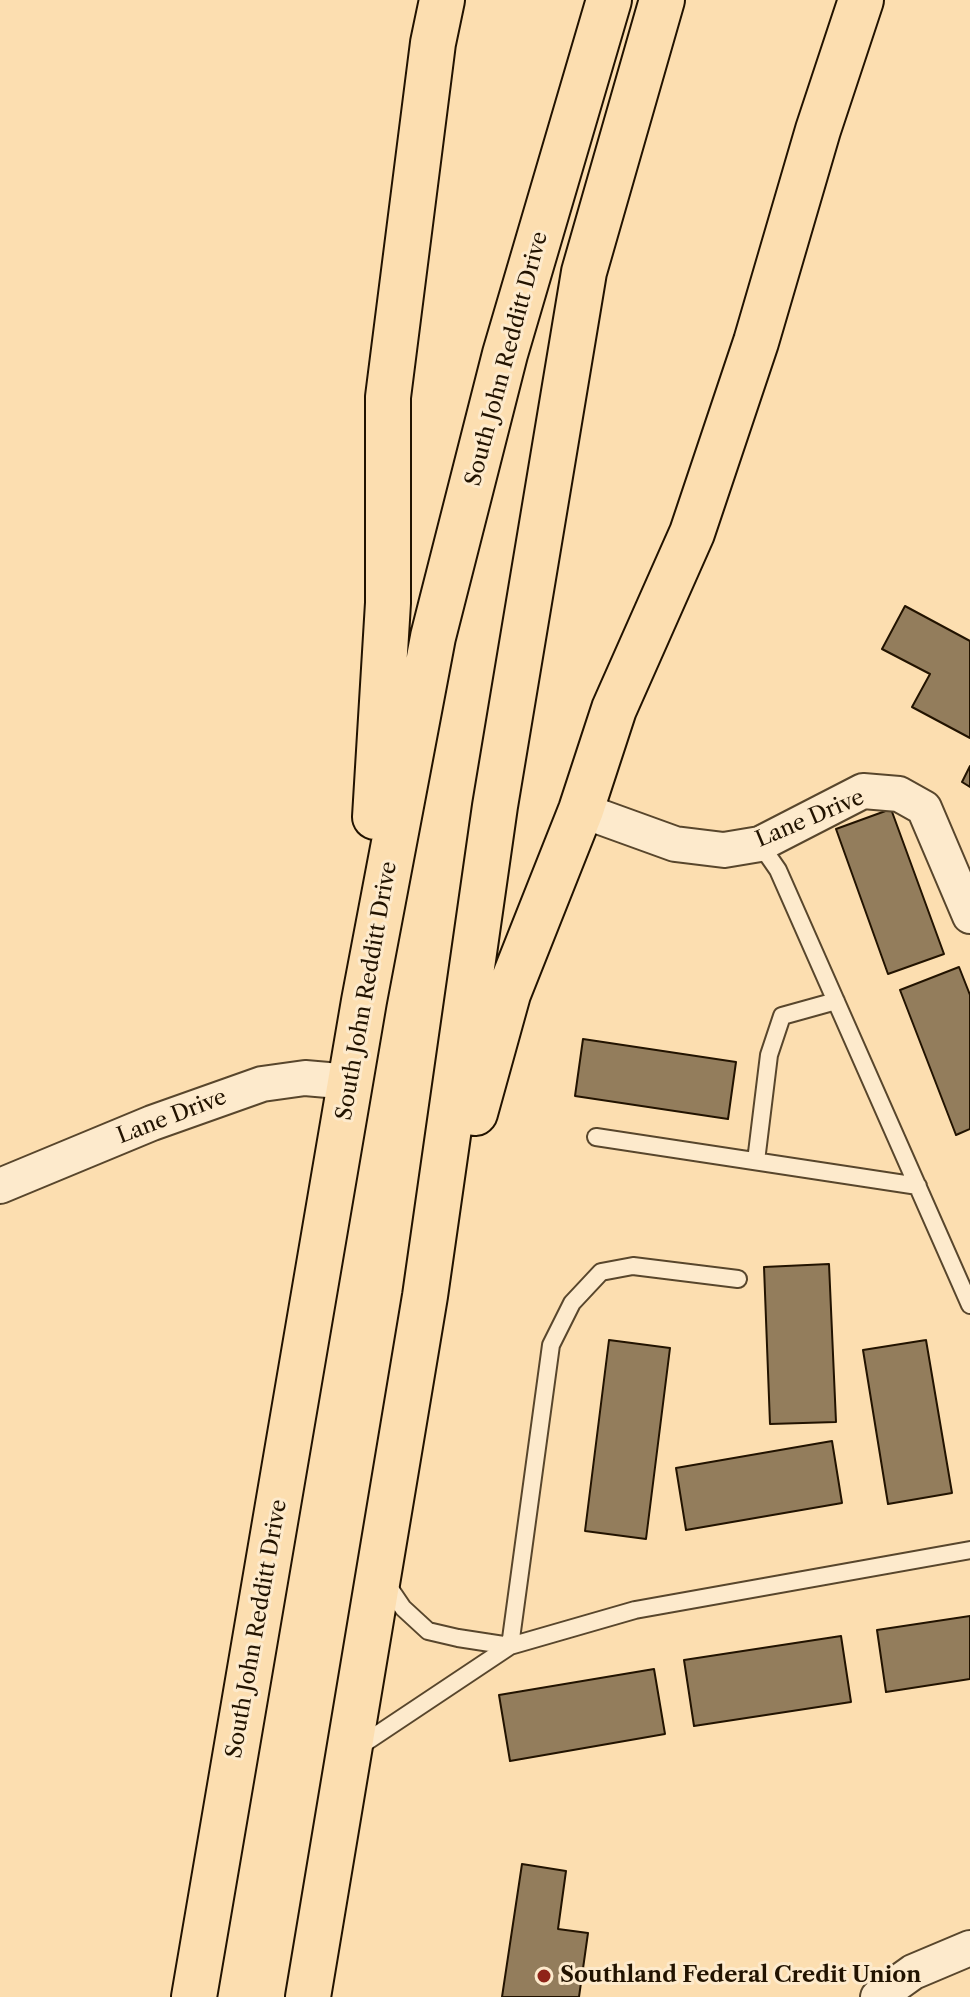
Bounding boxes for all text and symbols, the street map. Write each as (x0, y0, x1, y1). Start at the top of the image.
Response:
street label: South John Redditt Drive (460, 229, 554, 489)
street label: Lane Drive (752, 784, 868, 854)
street label: South John Redditt Drive (331, 859, 403, 1123)
street label: Lane Drive (114, 1084, 230, 1150)
street label: South John Redditt Drive (221, 1497, 293, 1761)
place label: Southland Federal Credit Union (560, 1963, 921, 1989)
marker: Southland Federal Credit Union (535, 1967, 553, 1985)

